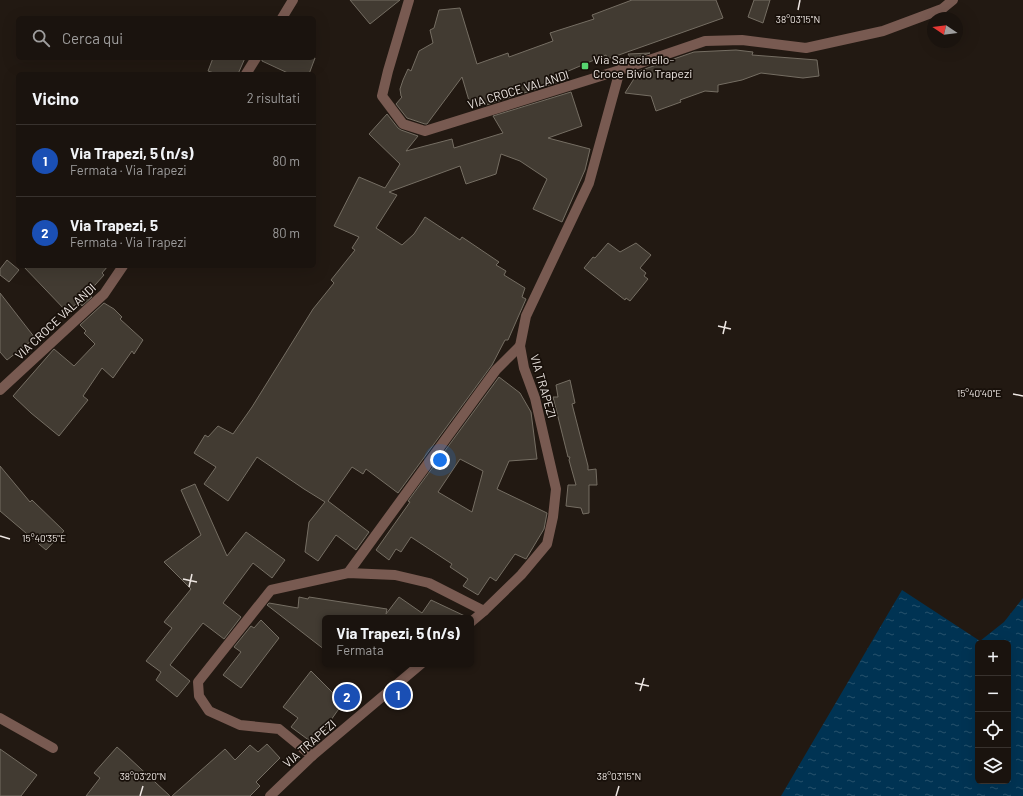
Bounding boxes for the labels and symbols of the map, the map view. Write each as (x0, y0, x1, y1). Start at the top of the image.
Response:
north arrow (927, 12, 963, 48)
text: 38°03'15"N (776, 13, 820, 25)
place label: Via Saracinello- Croce Bivio Trapezi (593, 52, 692, 80)
marker: Via Saracinello- Croce Bivio Trapezi (580, 61, 590, 71)
street label: VIA CROCE VALANDI (466, 67, 570, 111)
street label: VIA CROCE VALANDI (12, 280, 98, 362)
street label: VIA TRAPEZI (528, 352, 560, 420)
text: 15°40'40"E (957, 387, 1001, 399)
your location (430, 450, 450, 470)
text: 15°40'35"E (22, 532, 66, 544)
pin: 1 (385, 680, 411, 710)
pin: 2 (334, 682, 360, 712)
street label: VIA TRAPEZI (280, 716, 338, 770)
text: 38°03'20"N (120, 770, 166, 782)
text: 38°03'15"N (597, 770, 641, 782)

